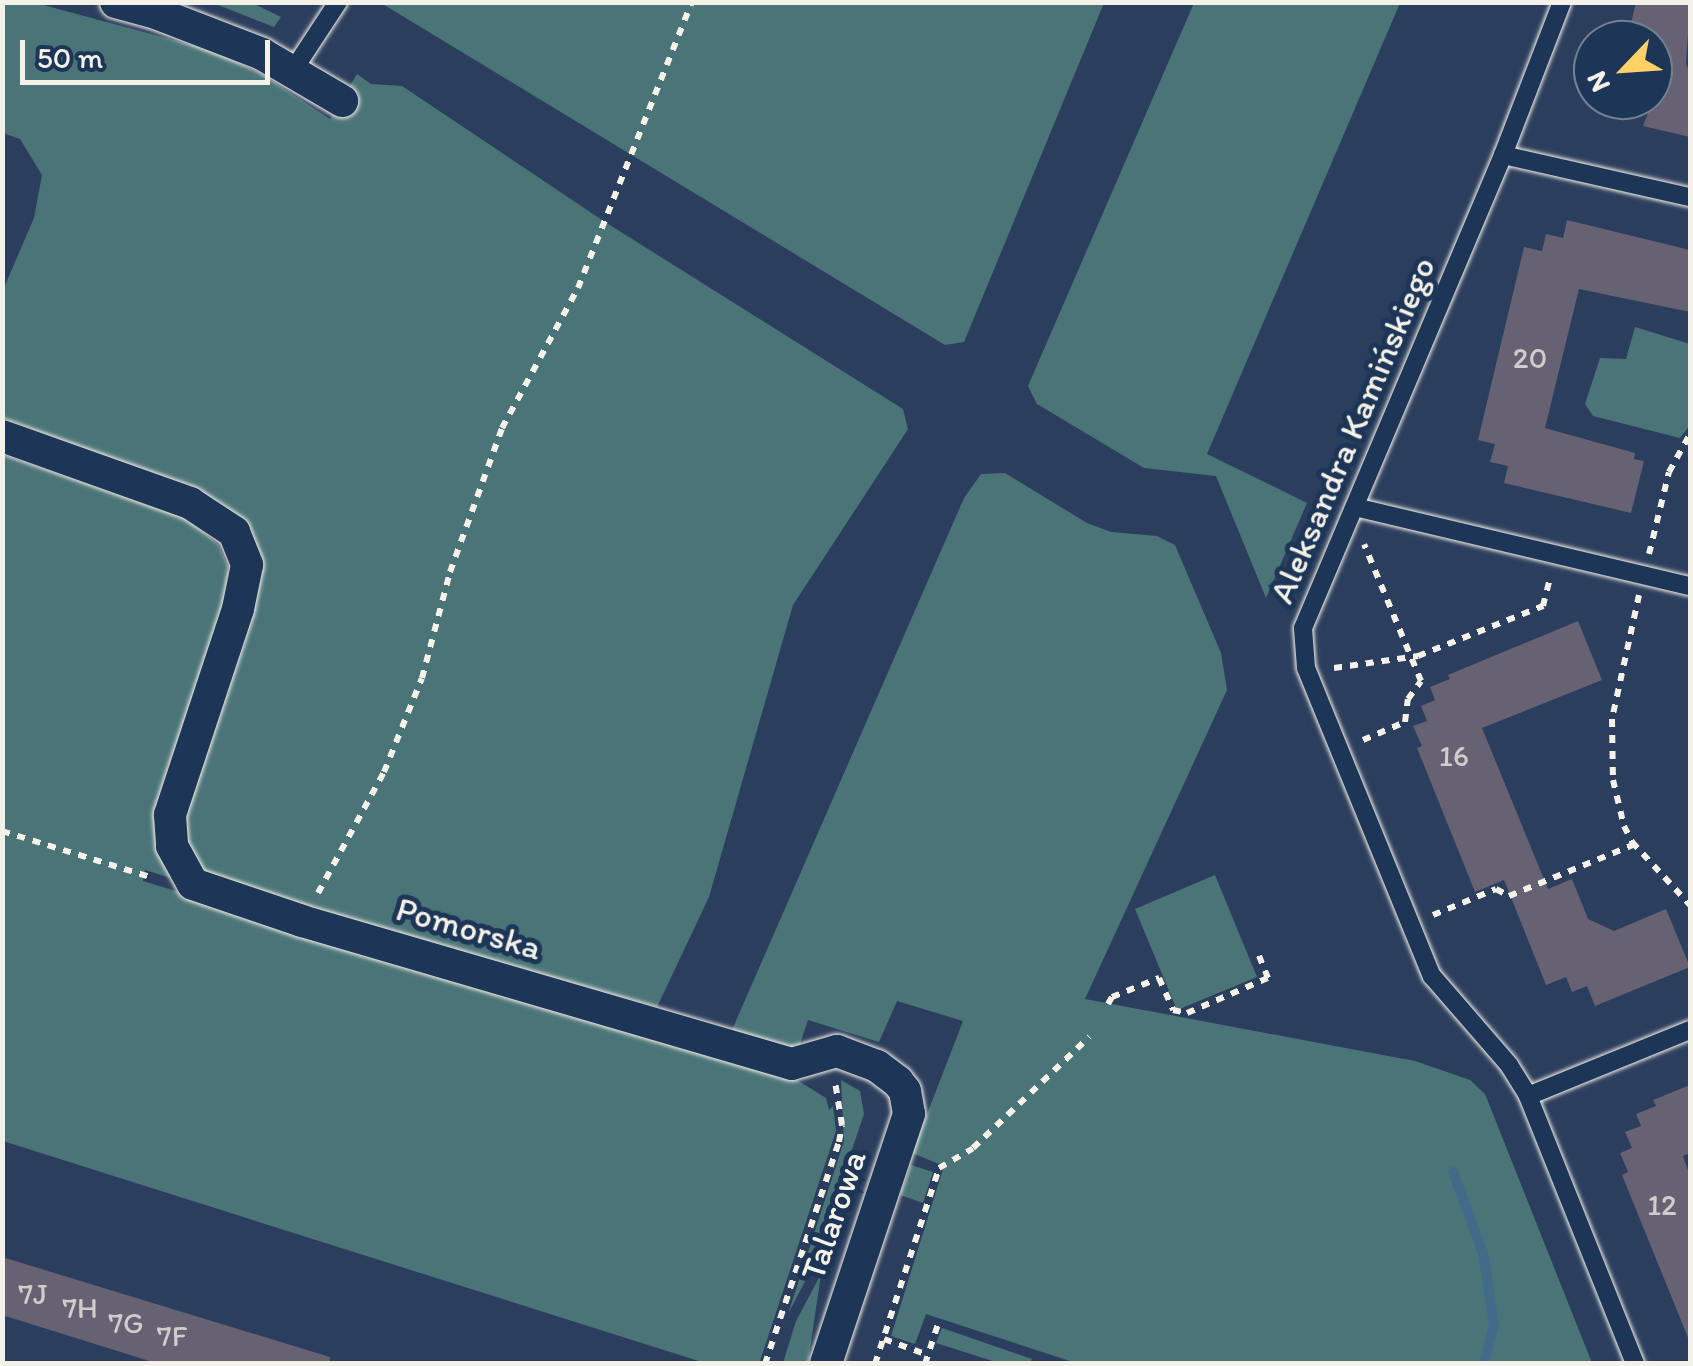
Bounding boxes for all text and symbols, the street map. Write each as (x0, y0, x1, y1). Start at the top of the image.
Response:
scale bar (25, 20, 275, 82)
north arrow (1573, 20, 1673, 120)
text: 50 m (37, 39, 103, 76)
text: N (1578, 66, 1617, 98)
street label: Aleksandra Kamińskiego (1260, 251, 1444, 609)
house number: 20 (1513, 340, 1547, 376)
house number: 16 (1439, 738, 1469, 774)
street label: Pomorska (391, 887, 547, 969)
street label: Talarowa (791, 1145, 875, 1285)
house number: 12 (1647, 1187, 1677, 1223)
house number: 7J (18, 1276, 48, 1312)
house number: 7H (62, 1290, 98, 1326)
house number: 7G (108, 1305, 144, 1341)
house number: 7F (157, 1318, 187, 1354)

